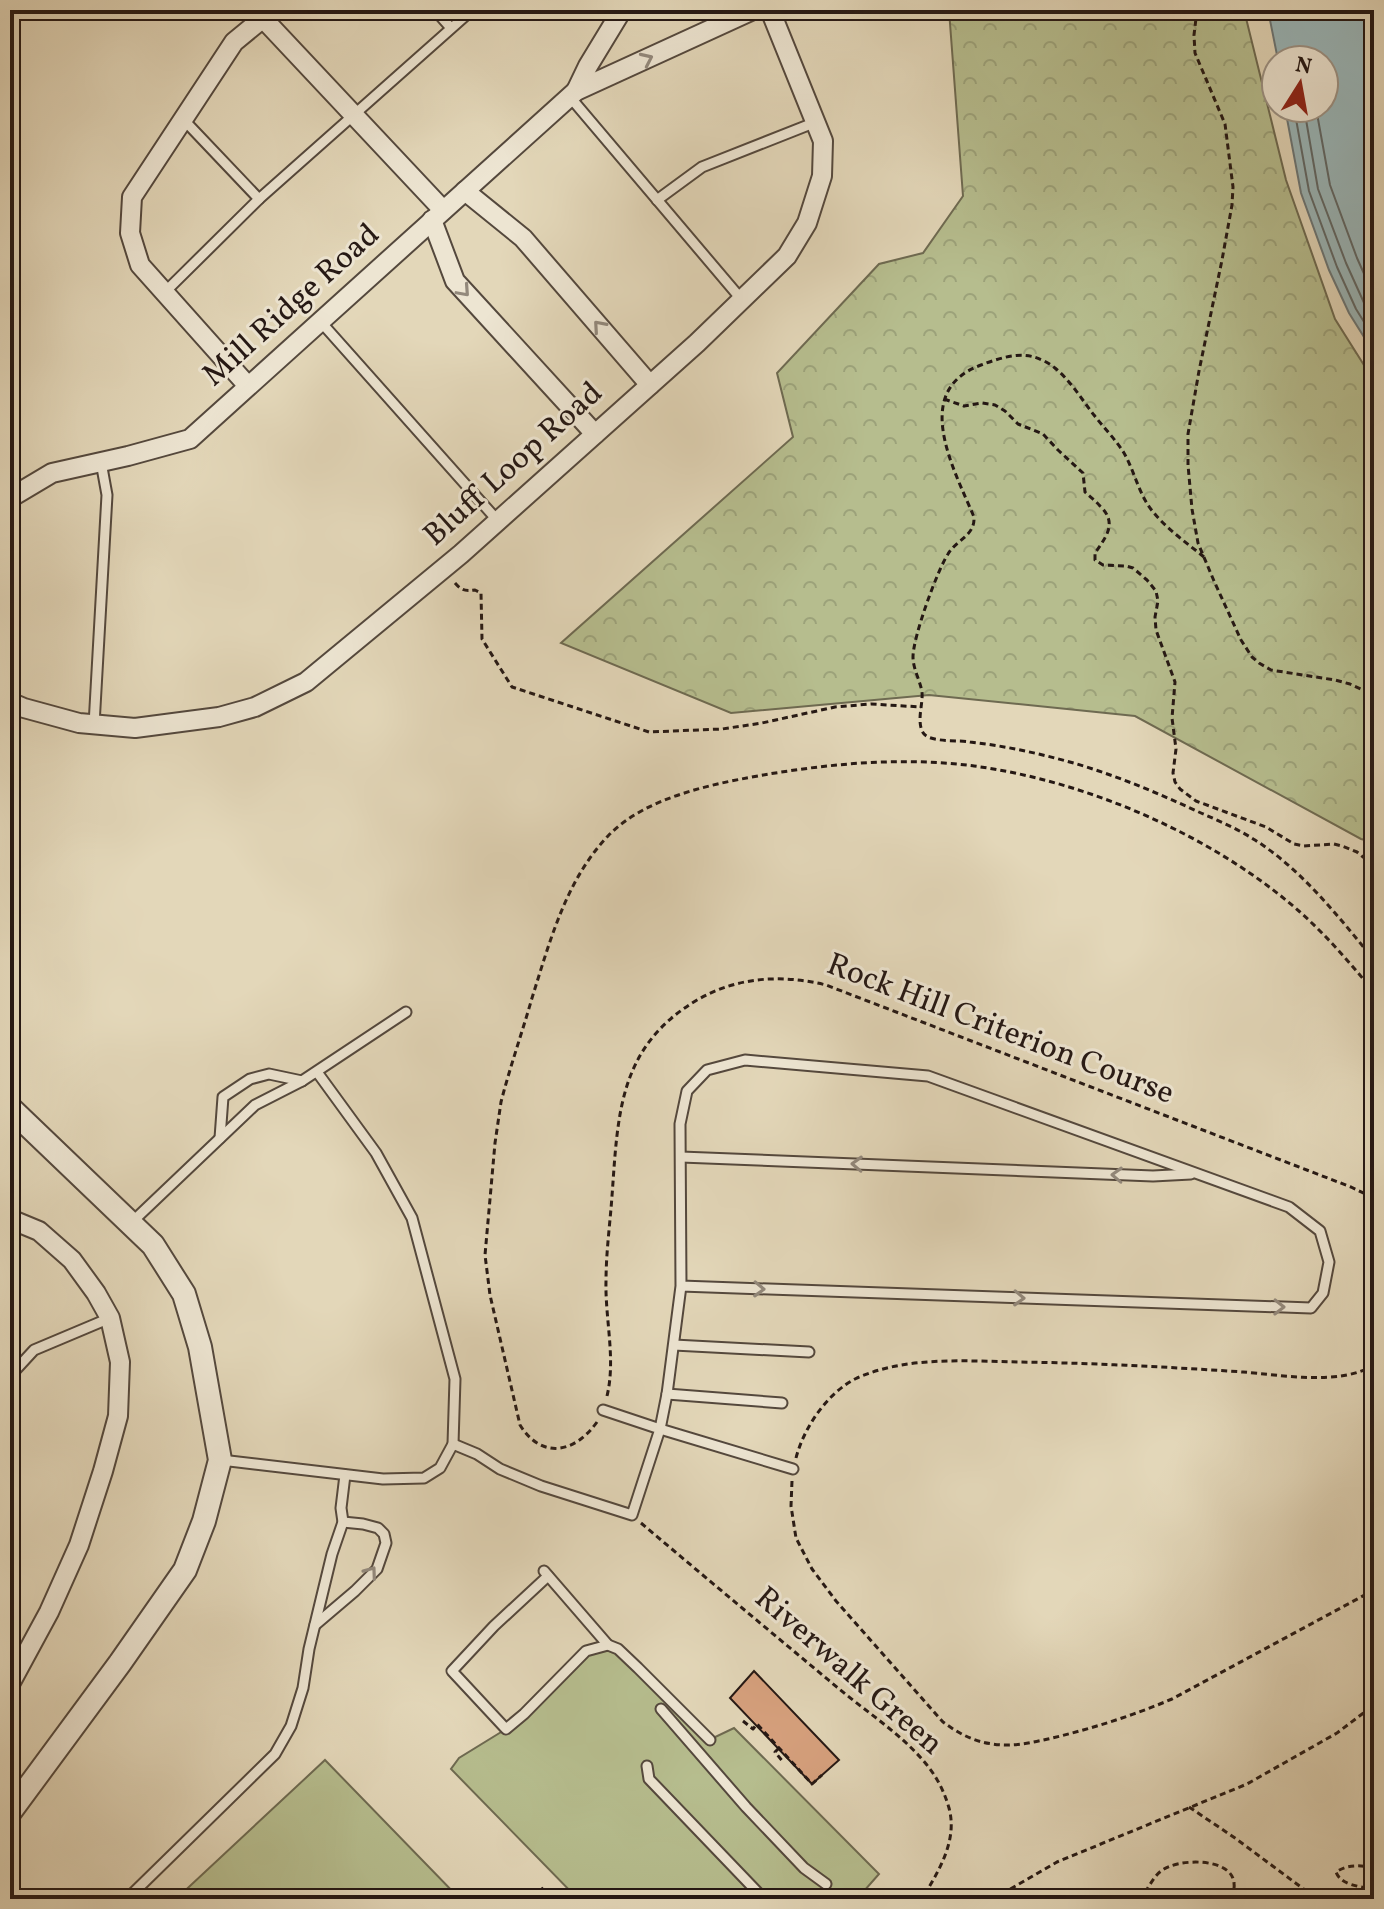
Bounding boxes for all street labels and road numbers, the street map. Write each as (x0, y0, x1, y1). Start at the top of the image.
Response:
street label: Mill Ridge Road (194, 214, 390, 398)
street label: Bluff Loop Road (415, 373, 613, 557)
street label: Rock Hill Criterion Course (820, 943, 1180, 1117)
street label: Riverwalk Green (744, 1578, 952, 1766)

